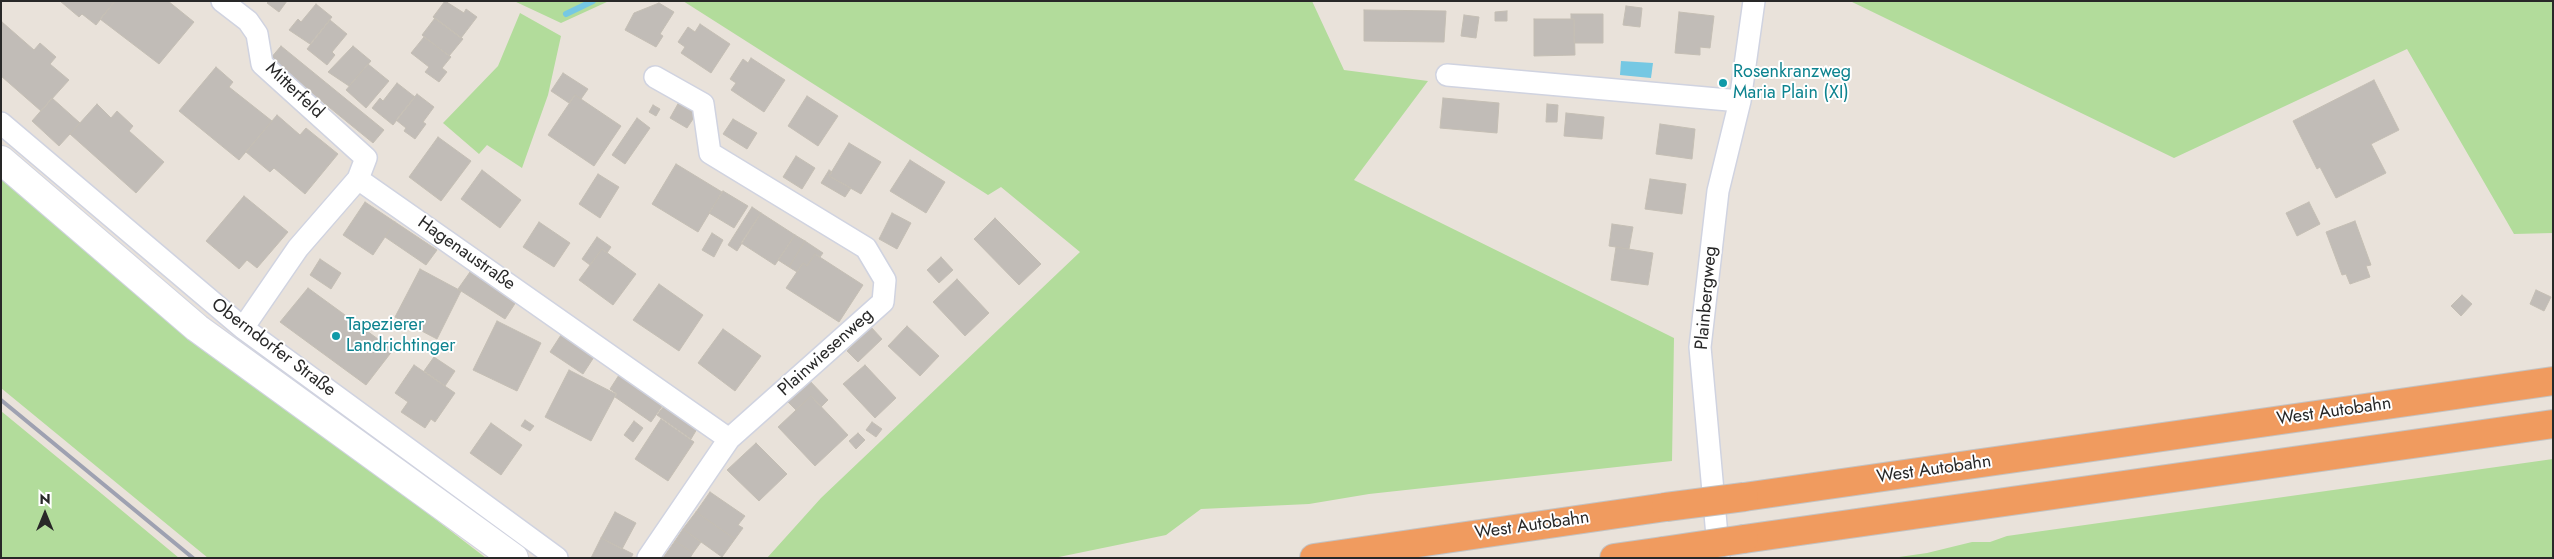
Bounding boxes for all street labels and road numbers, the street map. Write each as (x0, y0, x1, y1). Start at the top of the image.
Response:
street label: Mitterfeld (260, 58, 328, 124)
street label: Hagenaustraße (413, 212, 519, 296)
street label: Plainbergweg (1692, 245, 1722, 351)
street label: Oberndorfer Straße (207, 294, 339, 402)
street label: Plainwiesenweg (774, 305, 878, 401)
street label: West Autobahn (2275, 393, 2393, 431)
street label: West Autobahn (1875, 451, 1993, 489)
street label: West Autobahn (1473, 507, 1591, 545)

